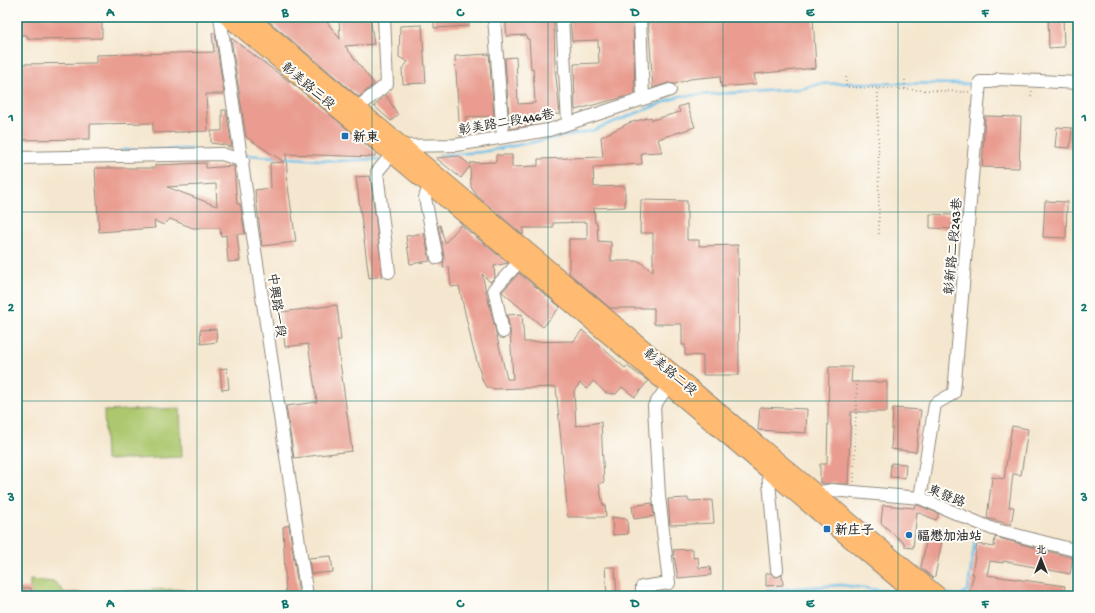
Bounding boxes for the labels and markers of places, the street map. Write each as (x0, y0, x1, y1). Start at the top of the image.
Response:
place label: 新東 (353, 130, 379, 146)
marker: 新東 (340, 131, 350, 141)
place label: 新庄子 (835, 523, 874, 539)
marker: 新庄子 (822, 524, 832, 534)
place label: 福懋加油站 (917, 529, 982, 545)
marker: 福懋加油站 (904, 530, 914, 540)

